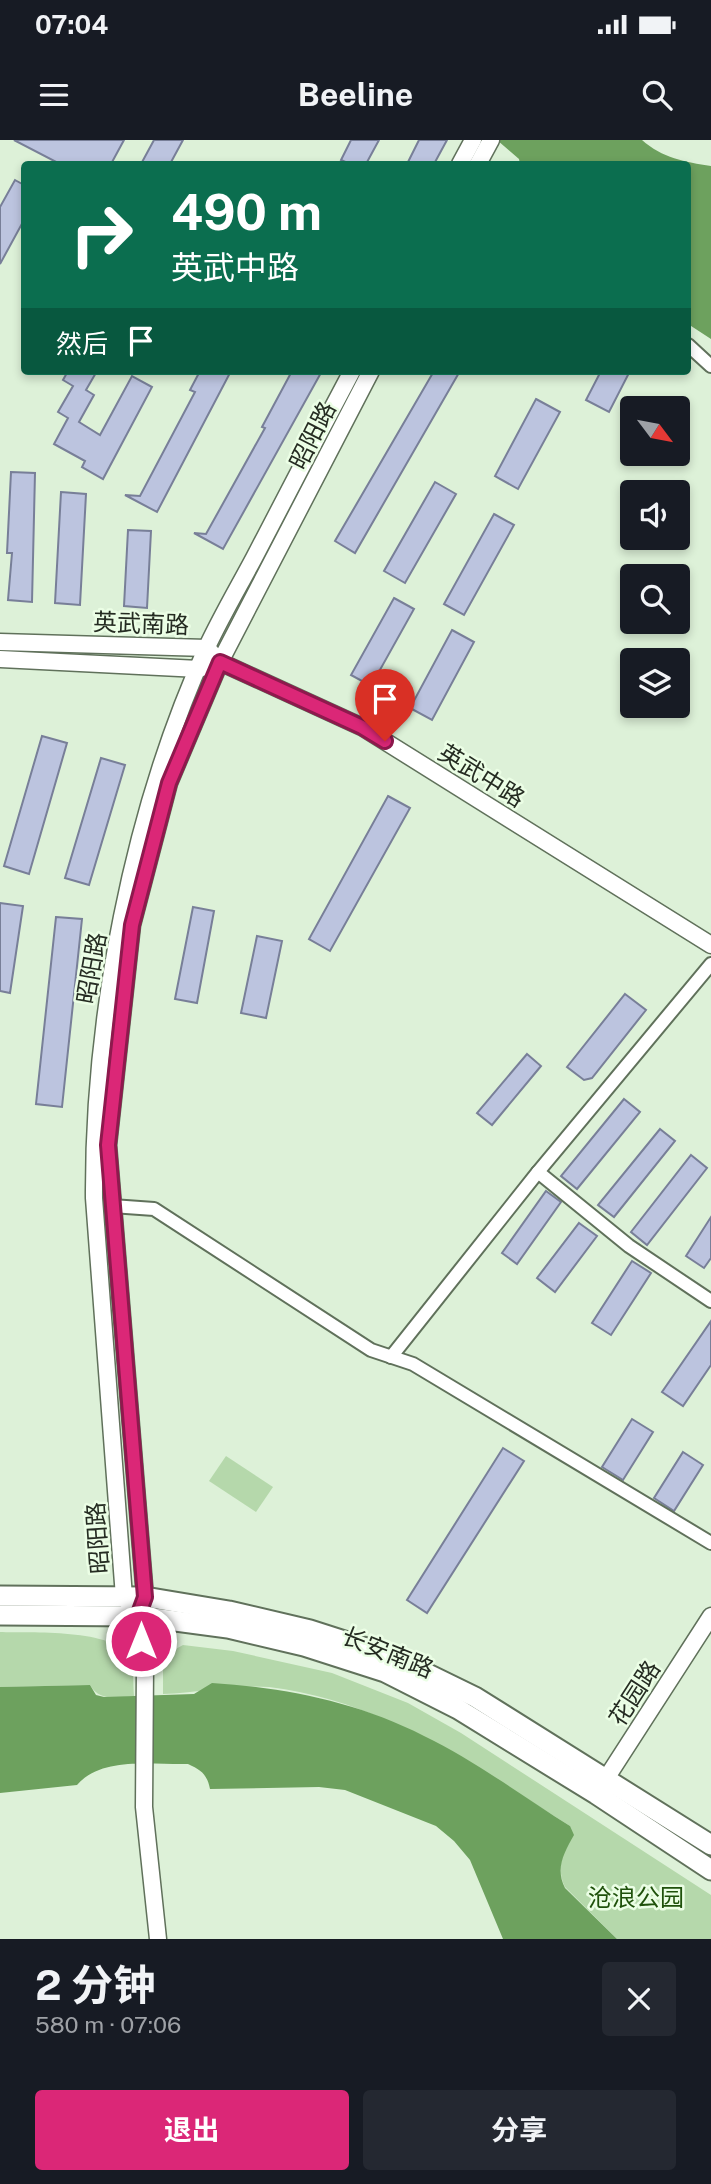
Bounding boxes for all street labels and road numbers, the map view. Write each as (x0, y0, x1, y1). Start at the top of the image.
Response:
street label: 昭阳路 (283, 397, 341, 473)
street label: 英武南路 (93, 607, 189, 639)
street label: 英武中路 (434, 738, 530, 812)
street label: 昭阳路 (71, 930, 111, 1006)
street label: 昭阳路 (81, 1501, 113, 1575)
street label: 长安南路 (338, 1621, 438, 1683)
street label: 花园路 (603, 1655, 665, 1731)

